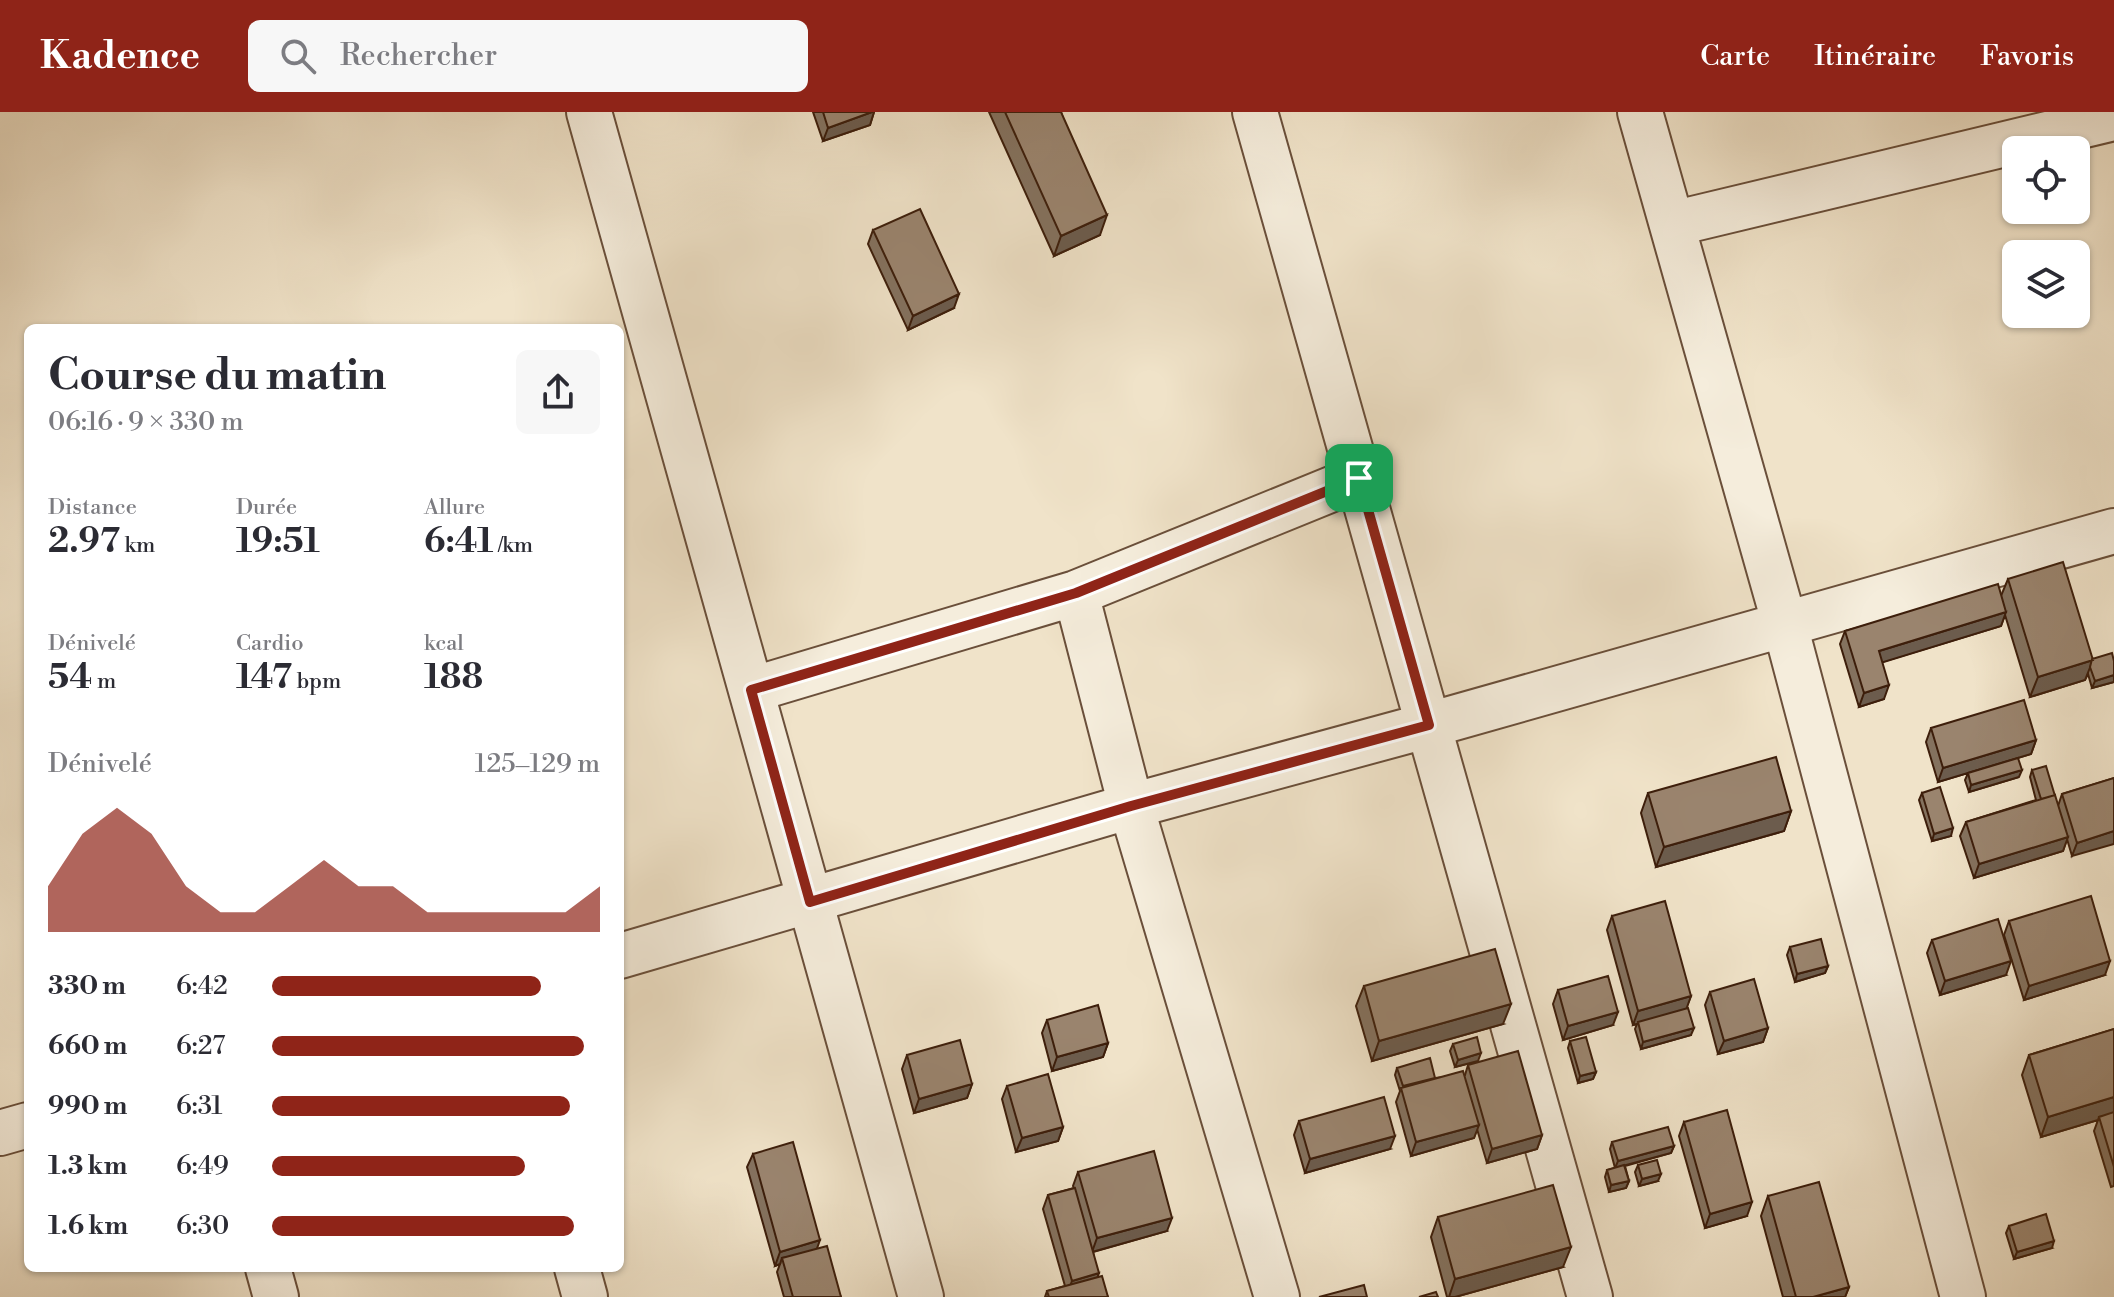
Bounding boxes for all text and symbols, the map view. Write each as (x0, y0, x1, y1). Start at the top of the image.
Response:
search box (248, 20, 808, 92)
text: Kadence (40, 33, 200, 80)
icon: search (276, 34, 320, 78)
text: Rechercher (340, 37, 497, 75)
text: Carte (1700, 39, 1770, 74)
text: Itinéraire (1814, 39, 1936, 74)
text: Favoris (1980, 39, 2074, 74)
map controls (2002, 136, 2090, 328)
button: locate (2002, 136, 2090, 224)
button: layers (2002, 240, 2090, 328)
text: Course du matin (48, 348, 386, 403)
button: share (516, 350, 600, 434)
text: 06:16 · 9 × 330 m (48, 406, 244, 438)
pin (1325, 444, 1393, 512)
icon: arrive (1337, 456, 1381, 500)
text: Distance (48, 494, 137, 521)
text: Durée (236, 494, 297, 521)
text: Allure (424, 494, 485, 521)
text: 2.97 (48, 521, 120, 563)
text: 19:51 (236, 521, 320, 563)
text: 6:41 (424, 521, 493, 563)
text: km (120, 532, 155, 559)
text: /km (493, 532, 533, 559)
text: Dénivelé (48, 630, 136, 657)
text: Cardio (236, 630, 304, 657)
text: kcal (424, 630, 464, 657)
text: 54 (48, 657, 92, 699)
text: 147 (236, 657, 292, 699)
text: 188 (424, 657, 483, 699)
text: m (92, 668, 116, 695)
text: bpm (292, 668, 341, 695)
text: Dénivelé (48, 748, 152, 780)
text: 125–129 m (475, 748, 600, 780)
text: 330 m (48, 970, 126, 1002)
text: 6:42 (176, 970, 228, 1002)
text: 660 m (48, 1030, 127, 1062)
text: 6:27 (176, 1030, 225, 1062)
text: 990 m (48, 1090, 127, 1122)
text: 6:31 (176, 1090, 223, 1122)
text: 1.3 km (48, 1150, 127, 1182)
text: 6:49 (176, 1150, 229, 1182)
text: 1.6 km (48, 1210, 128, 1242)
text: 6:30 (176, 1210, 229, 1242)

